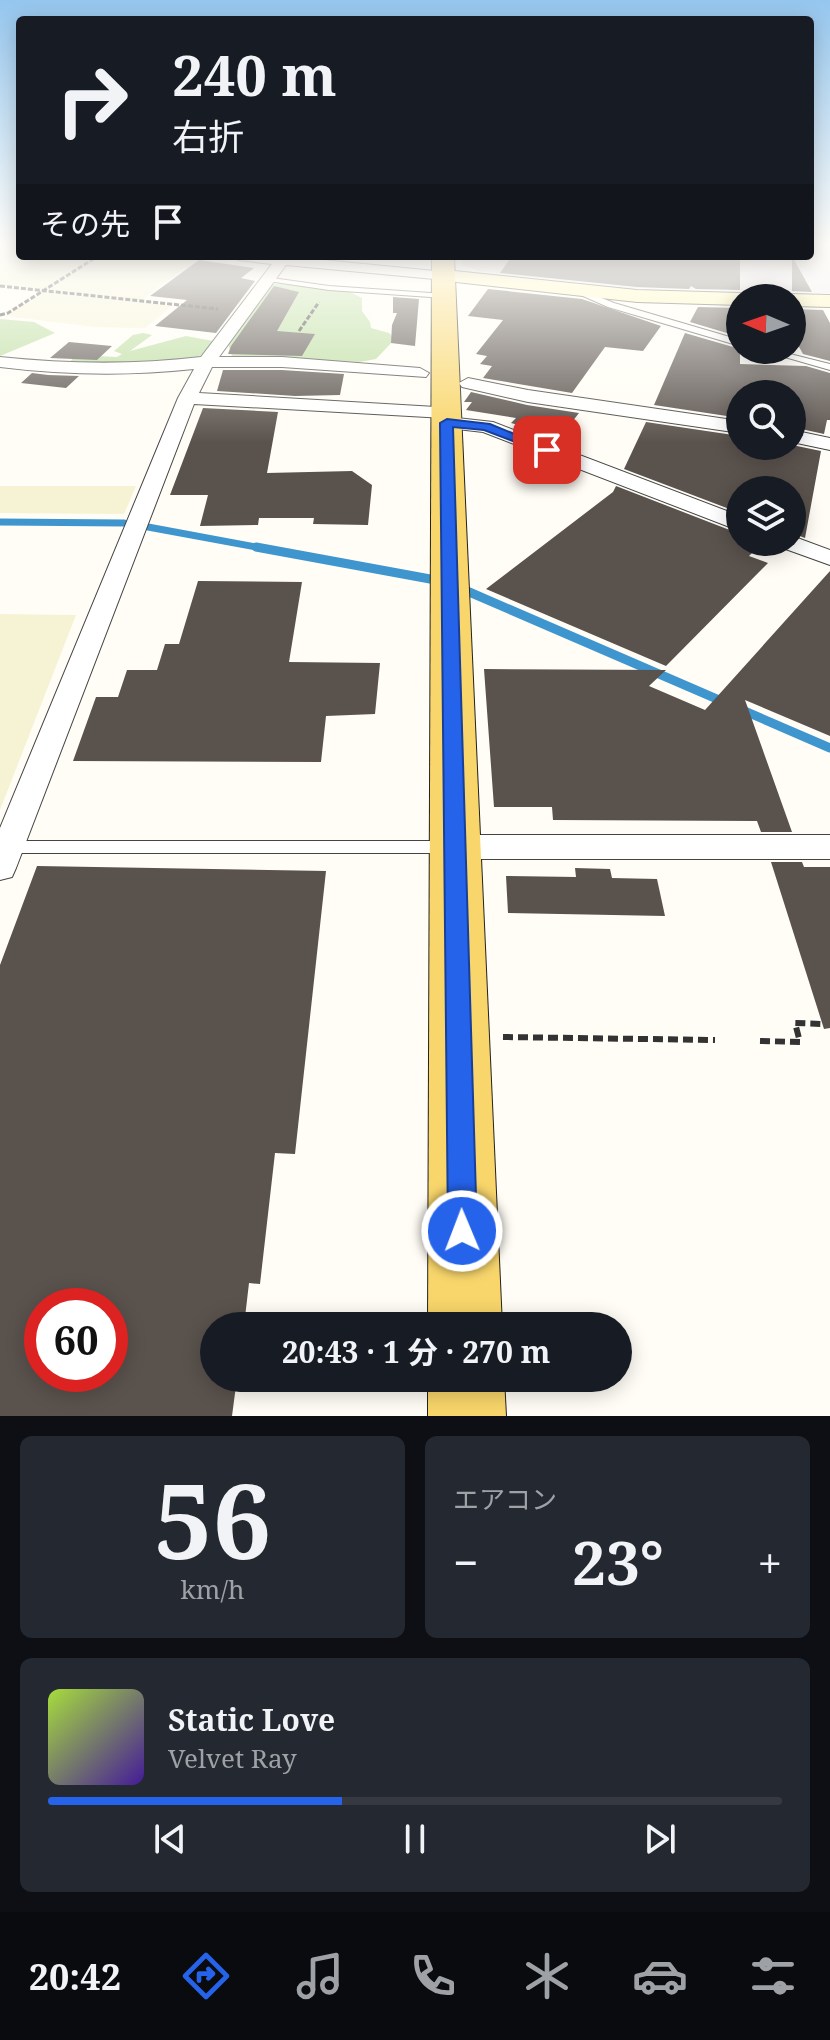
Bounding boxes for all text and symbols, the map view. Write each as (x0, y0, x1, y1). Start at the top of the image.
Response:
text: 240 m (172, 36, 337, 112)
icon: right (40, 48, 144, 152)
text: 右折 (172, 112, 244, 161)
icon: arrive (146, 200, 190, 244)
text: その先 (40, 203, 130, 244)
north arrow (726, 284, 806, 364)
map controls (726, 284, 806, 556)
button: search (726, 380, 806, 460)
pin (513, 416, 581, 484)
icon: arrive (525, 428, 569, 472)
button: layers (726, 476, 806, 556)
position arrow (420, 1189, 504, 1273)
speed limit sign: 60 (24, 1288, 128, 1392)
text: 20:43 · 1 分 · 270 m (282, 1331, 550, 1372)
text: 56 (154, 1448, 271, 1589)
text: エアコン (453, 1481, 557, 1517)
text: 23° (572, 1521, 664, 1603)
text: − (453, 1532, 478, 1592)
text: + (757, 1532, 782, 1592)
text: km/h (181, 1571, 244, 1607)
text: Static Love (168, 1699, 335, 1740)
text: Velvet Ray (168, 1740, 297, 1776)
icon: previous (148, 1817, 192, 1861)
icon: pause (393, 1817, 437, 1861)
icon: next (638, 1817, 682, 1861)
icon: directions (178, 1948, 234, 2004)
icon: music (292, 1948, 348, 2004)
icon: phone (405, 1948, 461, 2004)
icon: climate (519, 1948, 575, 2004)
icon: car (632, 1948, 688, 2004)
icon: filters (745, 1948, 801, 2004)
text: 20:42 (29, 1952, 121, 2001)

